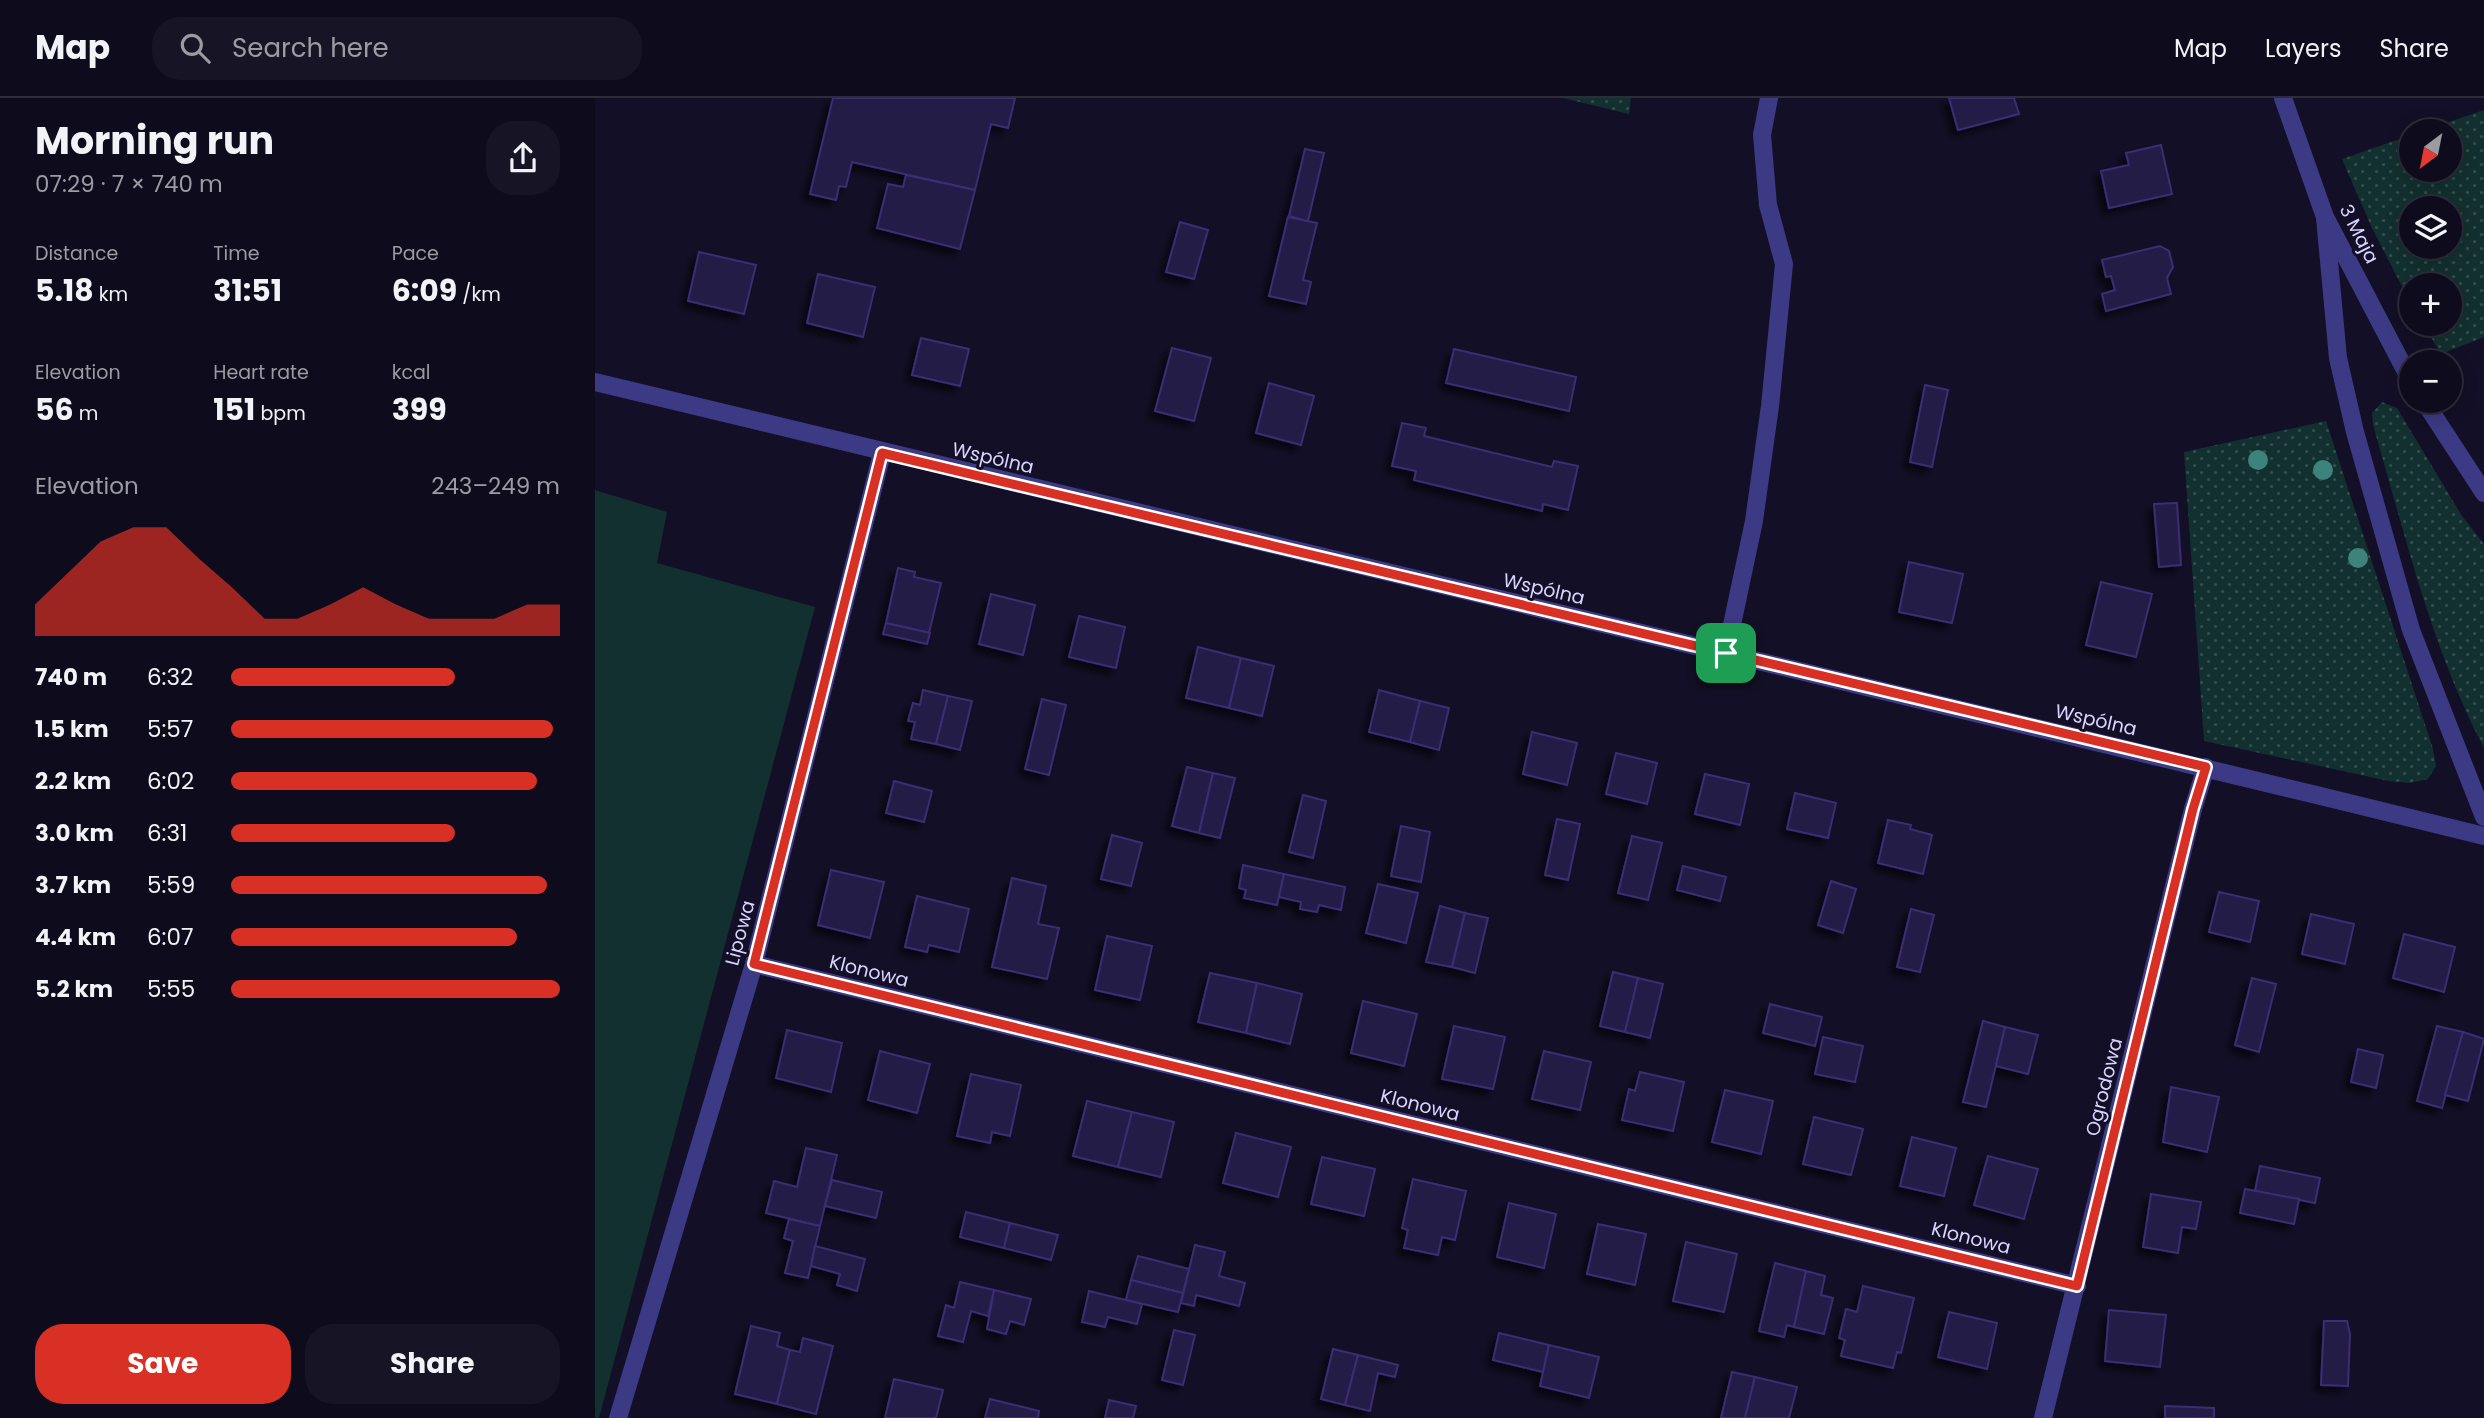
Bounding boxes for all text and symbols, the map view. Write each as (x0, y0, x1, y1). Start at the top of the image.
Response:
search box (152, 17, 642, 80)
text: Map (35, 24, 110, 71)
icon: search (176, 29, 214, 67)
text: Search here (232, 30, 389, 66)
text: Map (2174, 32, 2227, 65)
text: Layers (2265, 32, 2341, 65)
text: Share (2379, 32, 2449, 65)
text: Morning run (35, 114, 274, 167)
north arrow (2399, 119, 2462, 182)
map controls (2399, 119, 2462, 413)
button: share (486, 121, 560, 195)
text: 07:29 · 7 × 740 m (35, 168, 223, 200)
button: layers (2399, 196, 2462, 259)
street label: 3 Maja (2333, 200, 2385, 268)
text: Distance (35, 240, 118, 267)
text: Time (213, 240, 260, 267)
text: Pace (392, 240, 439, 267)
text: 5.18 (35, 269, 94, 312)
text: 31:51 (213, 269, 282, 312)
text: 6:09 (392, 269, 457, 312)
button: + (2399, 273, 2462, 336)
text: km (94, 281, 128, 308)
text: /km (457, 281, 501, 308)
button: − (2399, 350, 2462, 413)
text: Elevation (35, 359, 121, 386)
text: Heart rate (213, 359, 309, 386)
text: kcal (392, 359, 431, 386)
text: 56 (35, 388, 74, 431)
text: 151 (213, 388, 255, 431)
text: 399 (392, 388, 447, 431)
text: m (74, 400, 98, 427)
text: bpm (255, 400, 306, 427)
street label: Wspólna (949, 435, 1037, 481)
text: Elevation (35, 470, 139, 502)
text: 243–249 m (431, 470, 560, 502)
street label: Wspólna (1500, 566, 1588, 612)
pin (1696, 623, 1756, 683)
icon: arrive (1707, 634, 1745, 672)
text: 740 m (35, 661, 107, 693)
text: 6:32 (147, 661, 193, 693)
street label: Wspólna (2052, 697, 2140, 743)
text: 1.5 km (35, 713, 109, 745)
text: 5:57 (147, 713, 193, 745)
text: 2.2 km (35, 765, 111, 797)
text: 6:02 (147, 765, 194, 797)
text: 3.0 km (35, 817, 114, 849)
text: 6:31 (147, 817, 187, 849)
text: 3.7 km (35, 869, 111, 901)
text: 5:59 (147, 869, 195, 901)
street label: Lipowa (718, 897, 762, 969)
text: 4.4 km (35, 921, 116, 953)
text: 6:07 (147, 921, 194, 953)
street label: Klonowa (826, 948, 912, 994)
text: 5.2 km (35, 973, 113, 1005)
text: 5:55 (147, 973, 195, 1005)
street label: Ogrodowa (2079, 1035, 2129, 1139)
street label: Klonowa (1377, 1082, 1463, 1128)
street label: Klonowa (1928, 1215, 2014, 1261)
button: Save (35, 1324, 291, 1404)
button: Share (305, 1324, 560, 1404)

